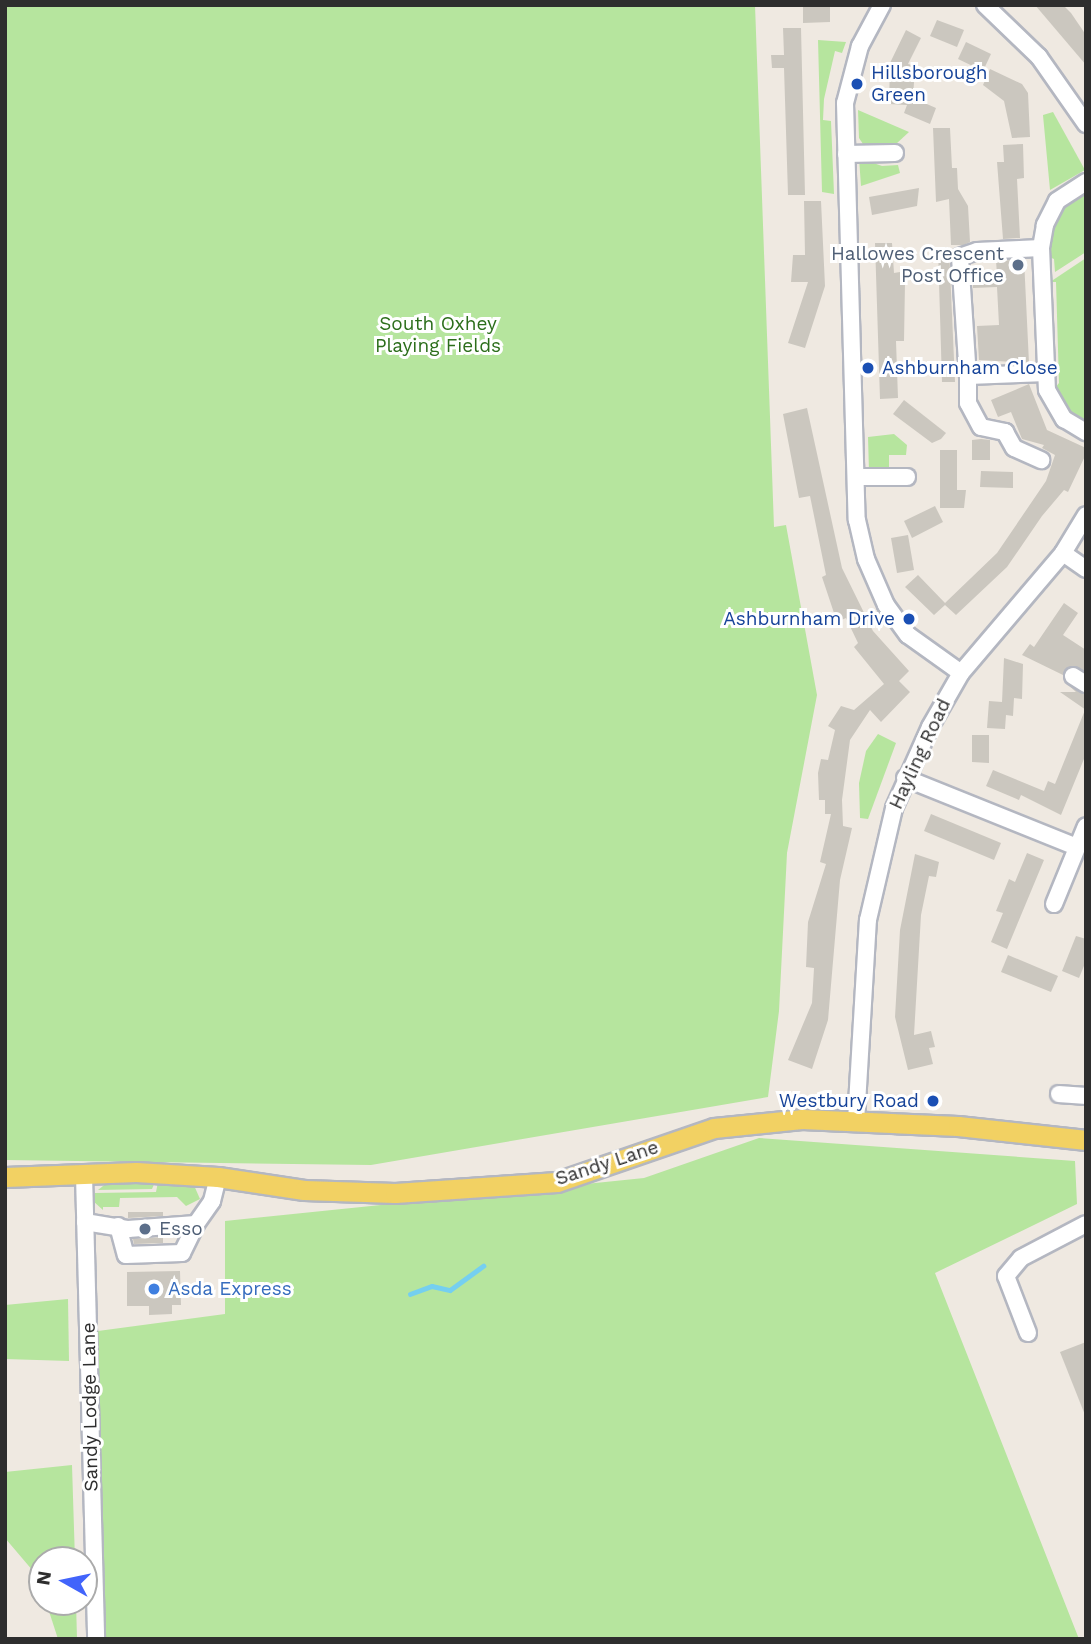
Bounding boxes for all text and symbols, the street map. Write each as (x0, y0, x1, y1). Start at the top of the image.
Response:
place label: Hillsborough Green (871, 62, 987, 106)
marker: Hillsborough Green (849, 76, 865, 92)
place label: Hallowes Crescent Post Office (831, 243, 1004, 287)
marker: Hallowes Crescent Post Office (1010, 257, 1026, 273)
park label: South Oxhey Playing Fields (375, 313, 501, 357)
place label: Ashburnham Close (882, 357, 1058, 379)
marker: Ashburnham Close (860, 360, 876, 376)
place label: Ashburnham Drive (723, 608, 895, 630)
marker: Ashburnham Drive (901, 611, 917, 627)
street label: Hayling Road (884, 695, 956, 813)
place label: Westbury Road (778, 1090, 919, 1112)
marker: Westbury Road (925, 1093, 941, 1109)
street label: Sandy Lane (552, 1136, 662, 1190)
place label: Esso (159, 1218, 203, 1240)
marker: Esso (137, 1221, 153, 1237)
place label: Asda Express (168, 1278, 292, 1300)
marker: Asda Express (146, 1281, 162, 1297)
street label: Sandy Lodge Lane (77, 1322, 103, 1492)
north arrow (28, 1546, 98, 1616)
text: N (31, 1569, 56, 1587)

